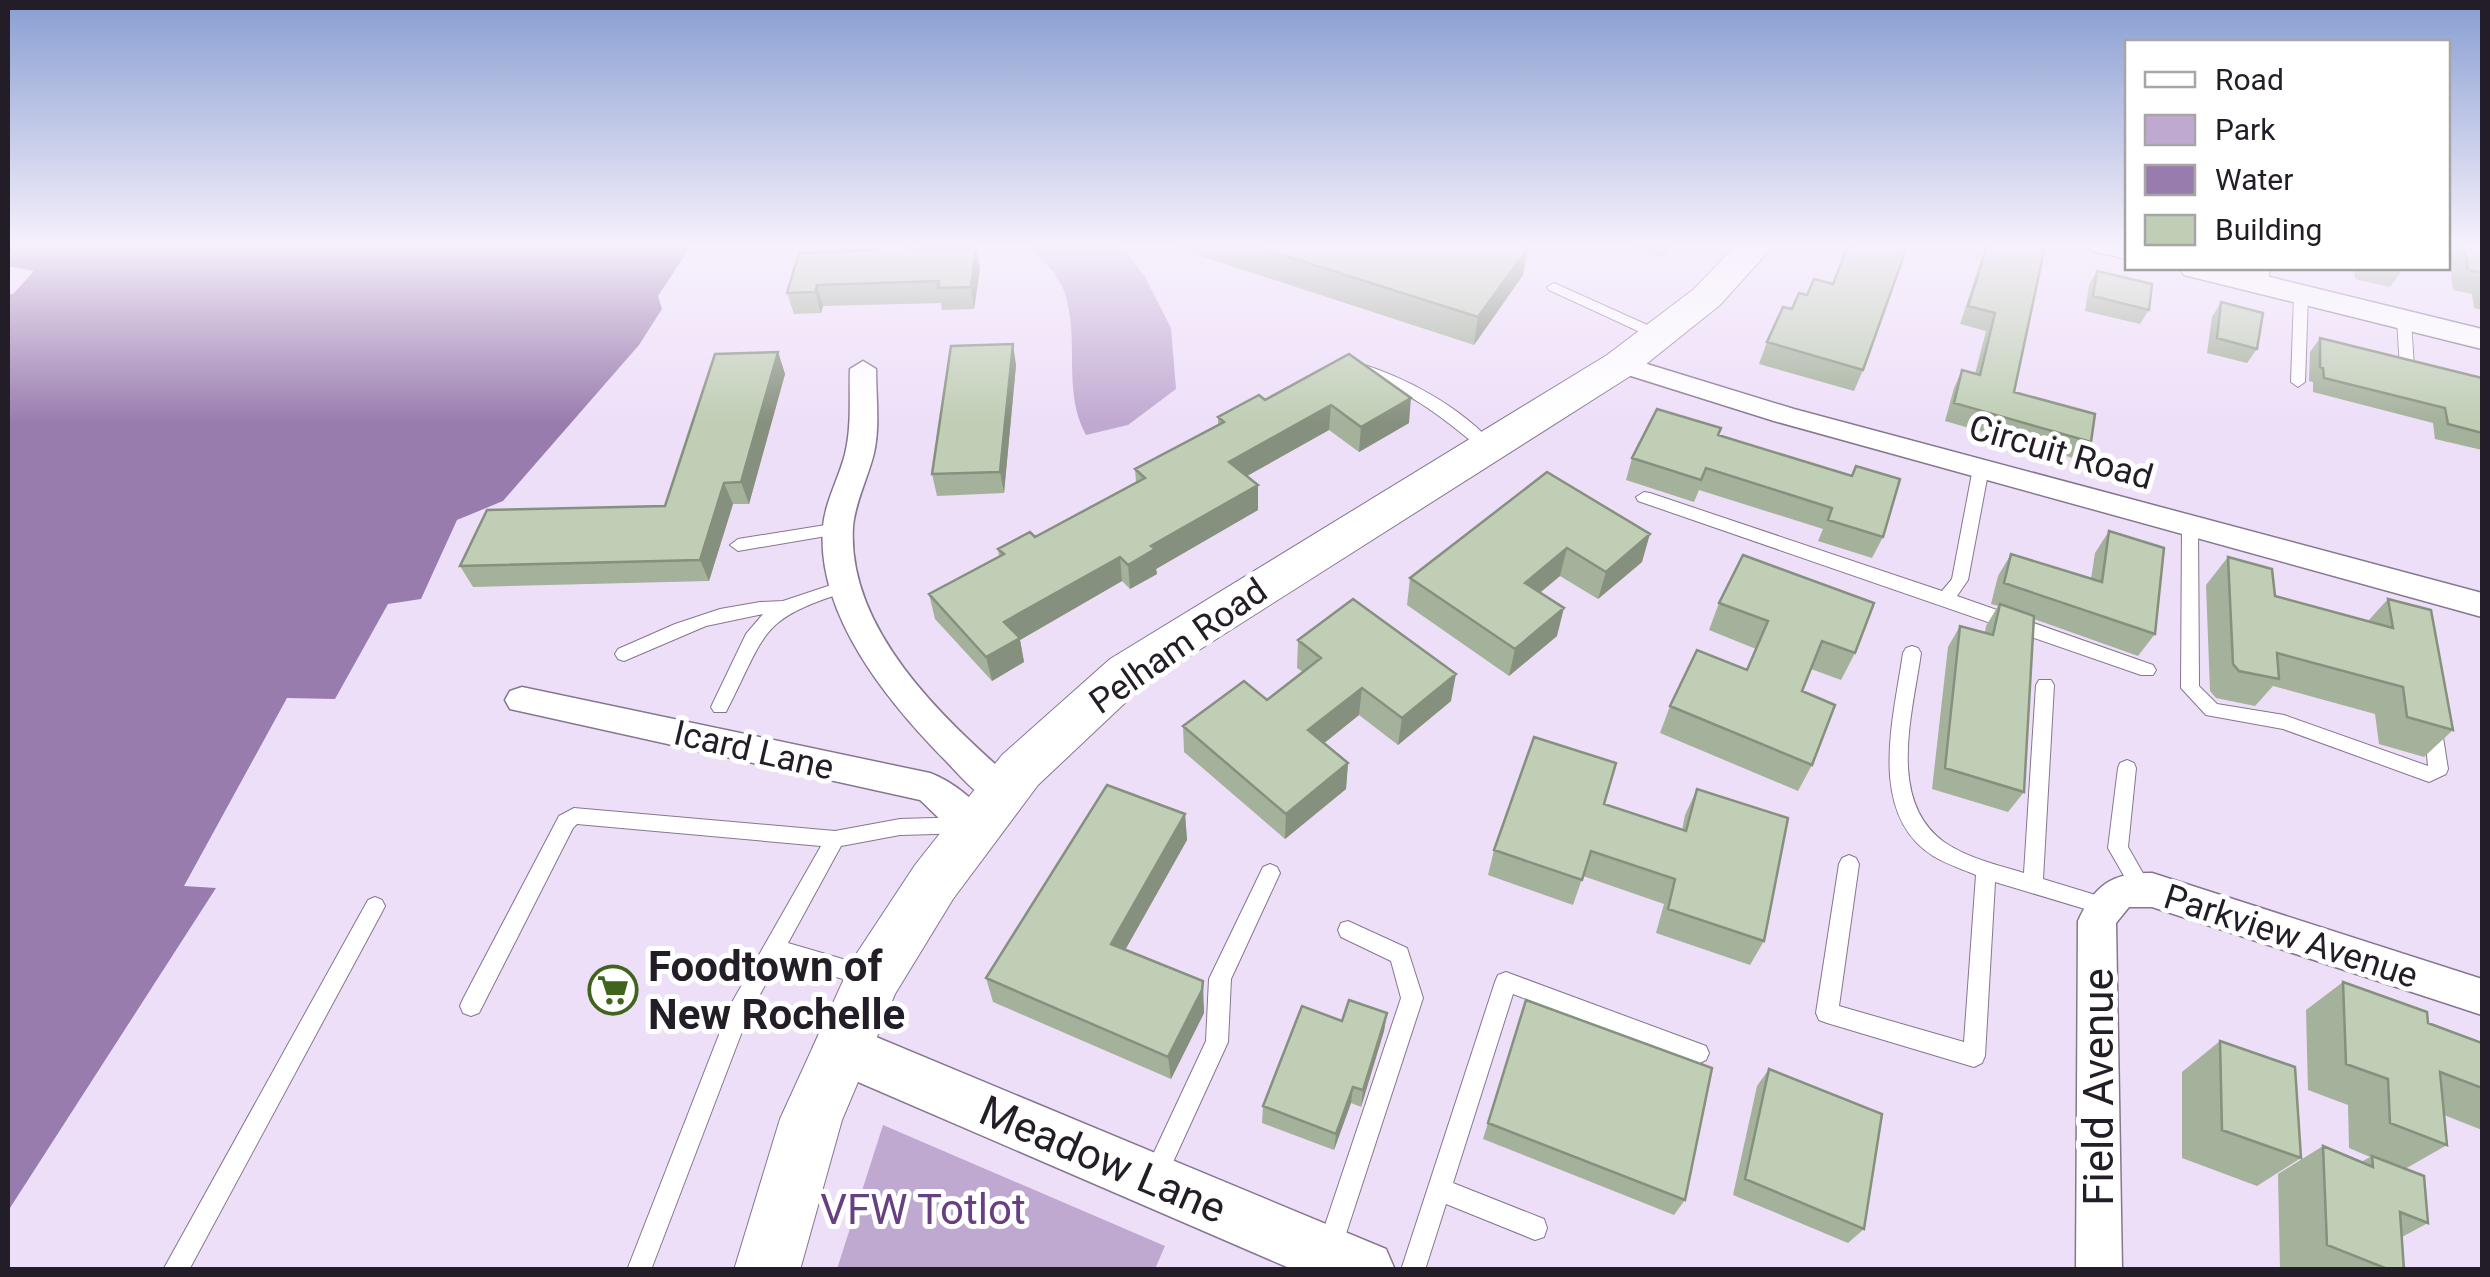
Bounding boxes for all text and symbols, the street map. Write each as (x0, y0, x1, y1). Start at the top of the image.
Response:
legend (2125, 40, 2450, 270)
text: Road (2215, 62, 2284, 97)
text: Park (2215, 112, 2276, 147)
text: Water (2215, 162, 2293, 197)
text: Building (2215, 212, 2322, 247)
street label: Circuit Road (1964, 407, 2158, 498)
street label: Pelham Road (1082, 570, 1275, 723)
street label: Icard Lane (670, 712, 838, 789)
street label: Parkview Avenue (2159, 876, 2423, 997)
place label: Foodtown of New Rochelle (648, 942, 905, 1039)
supermarket icon: Foodtown of New Rochelle (587, 964, 639, 1016)
street label: Field Avenue (2074, 968, 2123, 1206)
street label: Meadow Lane (972, 1086, 1233, 1233)
park label: VFW Totlot (820, 1185, 1026, 1234)

